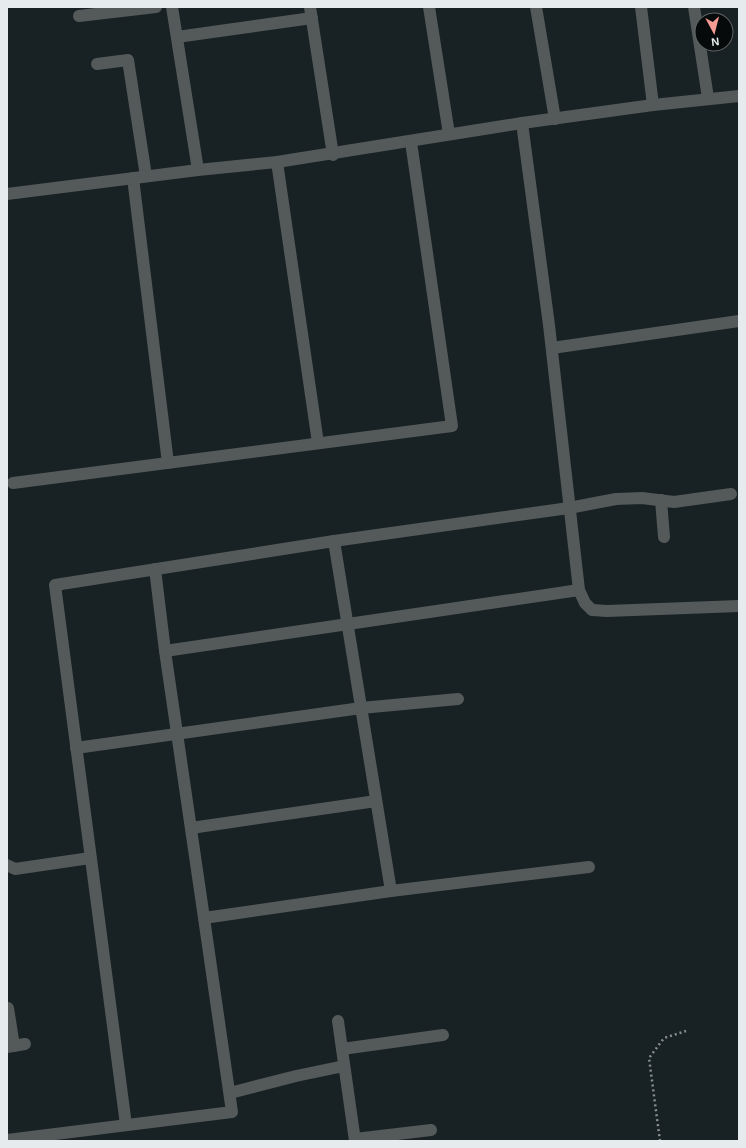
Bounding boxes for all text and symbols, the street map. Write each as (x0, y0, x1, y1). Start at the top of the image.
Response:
north arrow (694, 12, 734, 52)
text: N (710, 35, 720, 48)

